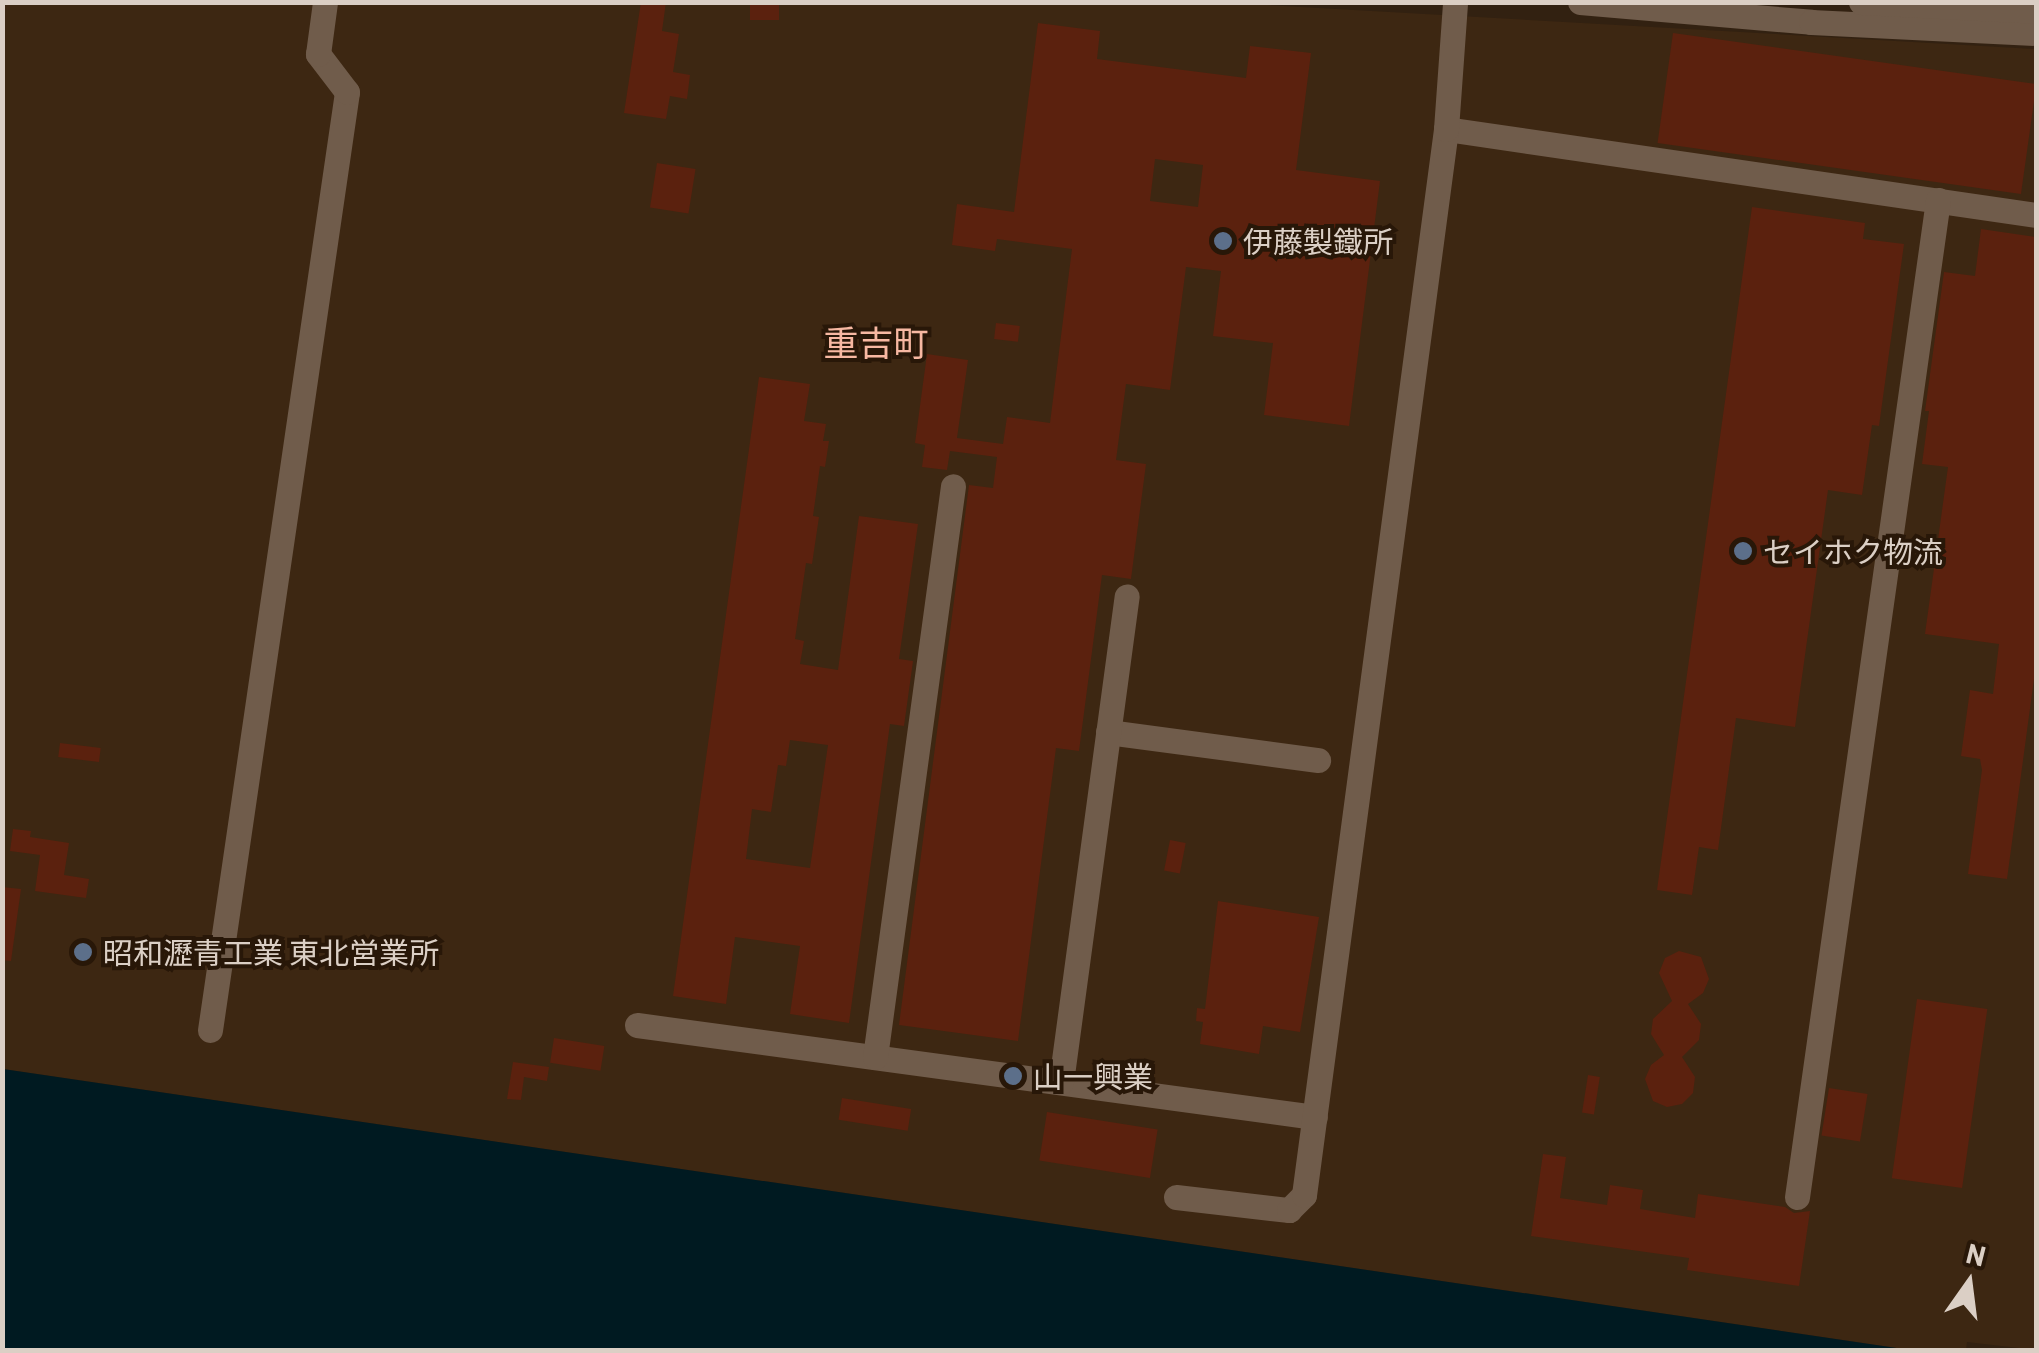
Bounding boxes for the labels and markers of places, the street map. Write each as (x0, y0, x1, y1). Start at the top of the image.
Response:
place label: 伊藤製鐵所 (1243, 223, 1393, 259)
marker: 伊藤製鐵所 (1212, 230, 1234, 252)
place label: セイホク物流 (1763, 533, 1943, 569)
marker: セイホク物流 (1732, 540, 1754, 562)
place label: 昭和瀝青工業 東北営業所 (103, 934, 439, 970)
marker: 昭和瀝青工業 東北営業所 (72, 941, 94, 963)
place label: 山一興業 (1033, 1058, 1153, 1094)
marker: 山一興業 (1002, 1065, 1024, 1087)

